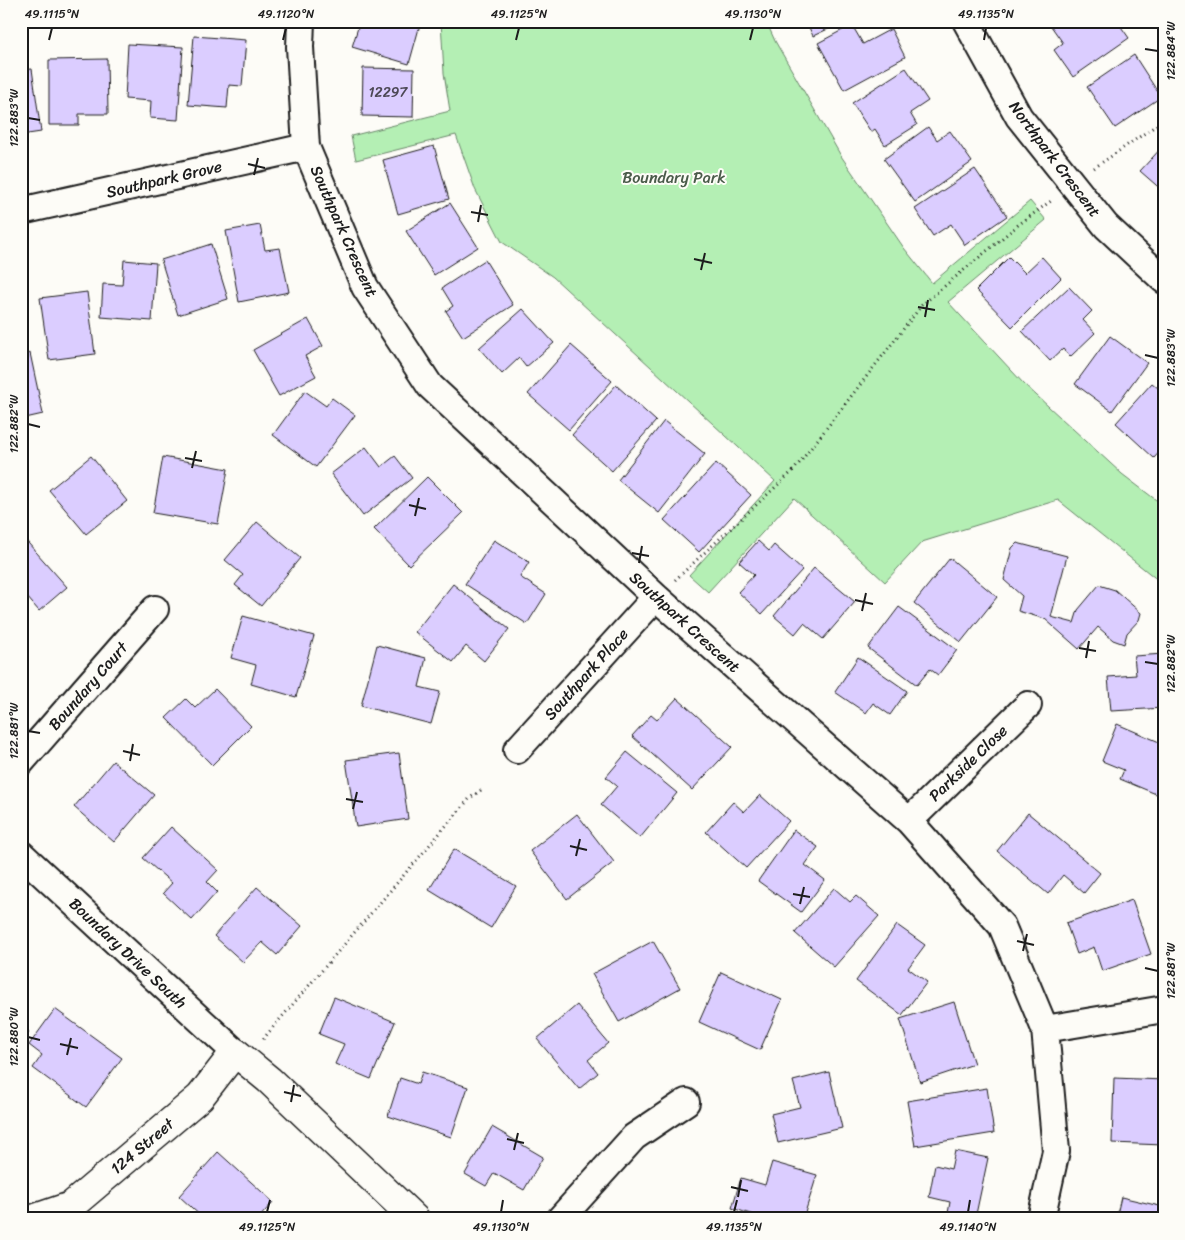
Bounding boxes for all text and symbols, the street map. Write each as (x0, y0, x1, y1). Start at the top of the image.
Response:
text: 49.1115°N (25, 3, 80, 25)
text: 49.1120°N (258, 3, 315, 25)
text: 49.1125°N (491, 3, 548, 25)
text: 49.1130°N (725, 3, 782, 25)
text: 49.1135°N (958, 3, 1015, 25)
text: 122.884°W (1160, 21, 1182, 80)
house number: 12297 (369, 80, 408, 105)
text: 122.883°W (3, 88, 25, 147)
street label: Northpark Crescent (1001, 94, 1109, 224)
street label: Southpark Grove (103, 152, 225, 206)
street label: Southpark Crescent (302, 160, 386, 302)
park label: Boundary Park (622, 163, 726, 192)
text: 122.883°W (1160, 328, 1182, 387)
text: 122.882°W (3, 394, 25, 453)
street label: Southpark Crescent (623, 564, 747, 680)
street label: Southpark Place (536, 621, 636, 727)
street label: Boundary Court (41, 634, 136, 737)
text: 122.882°W (1160, 634, 1182, 693)
text: 122.881°W (3, 702, 25, 759)
street label: Parkside Close (921, 717, 1015, 809)
street label: Boundary Drive South (62, 890, 194, 1016)
text: 122.881°W (1160, 942, 1182, 999)
text: 122.880°W (3, 1007, 25, 1067)
street label: 124 Street (103, 1110, 181, 1182)
text: 49.1125°N (239, 1216, 296, 1238)
text: 49.1130°N (473, 1216, 530, 1238)
text: 49.1135°N (706, 1216, 763, 1238)
text: 49.1140°N (939, 1216, 997, 1238)

